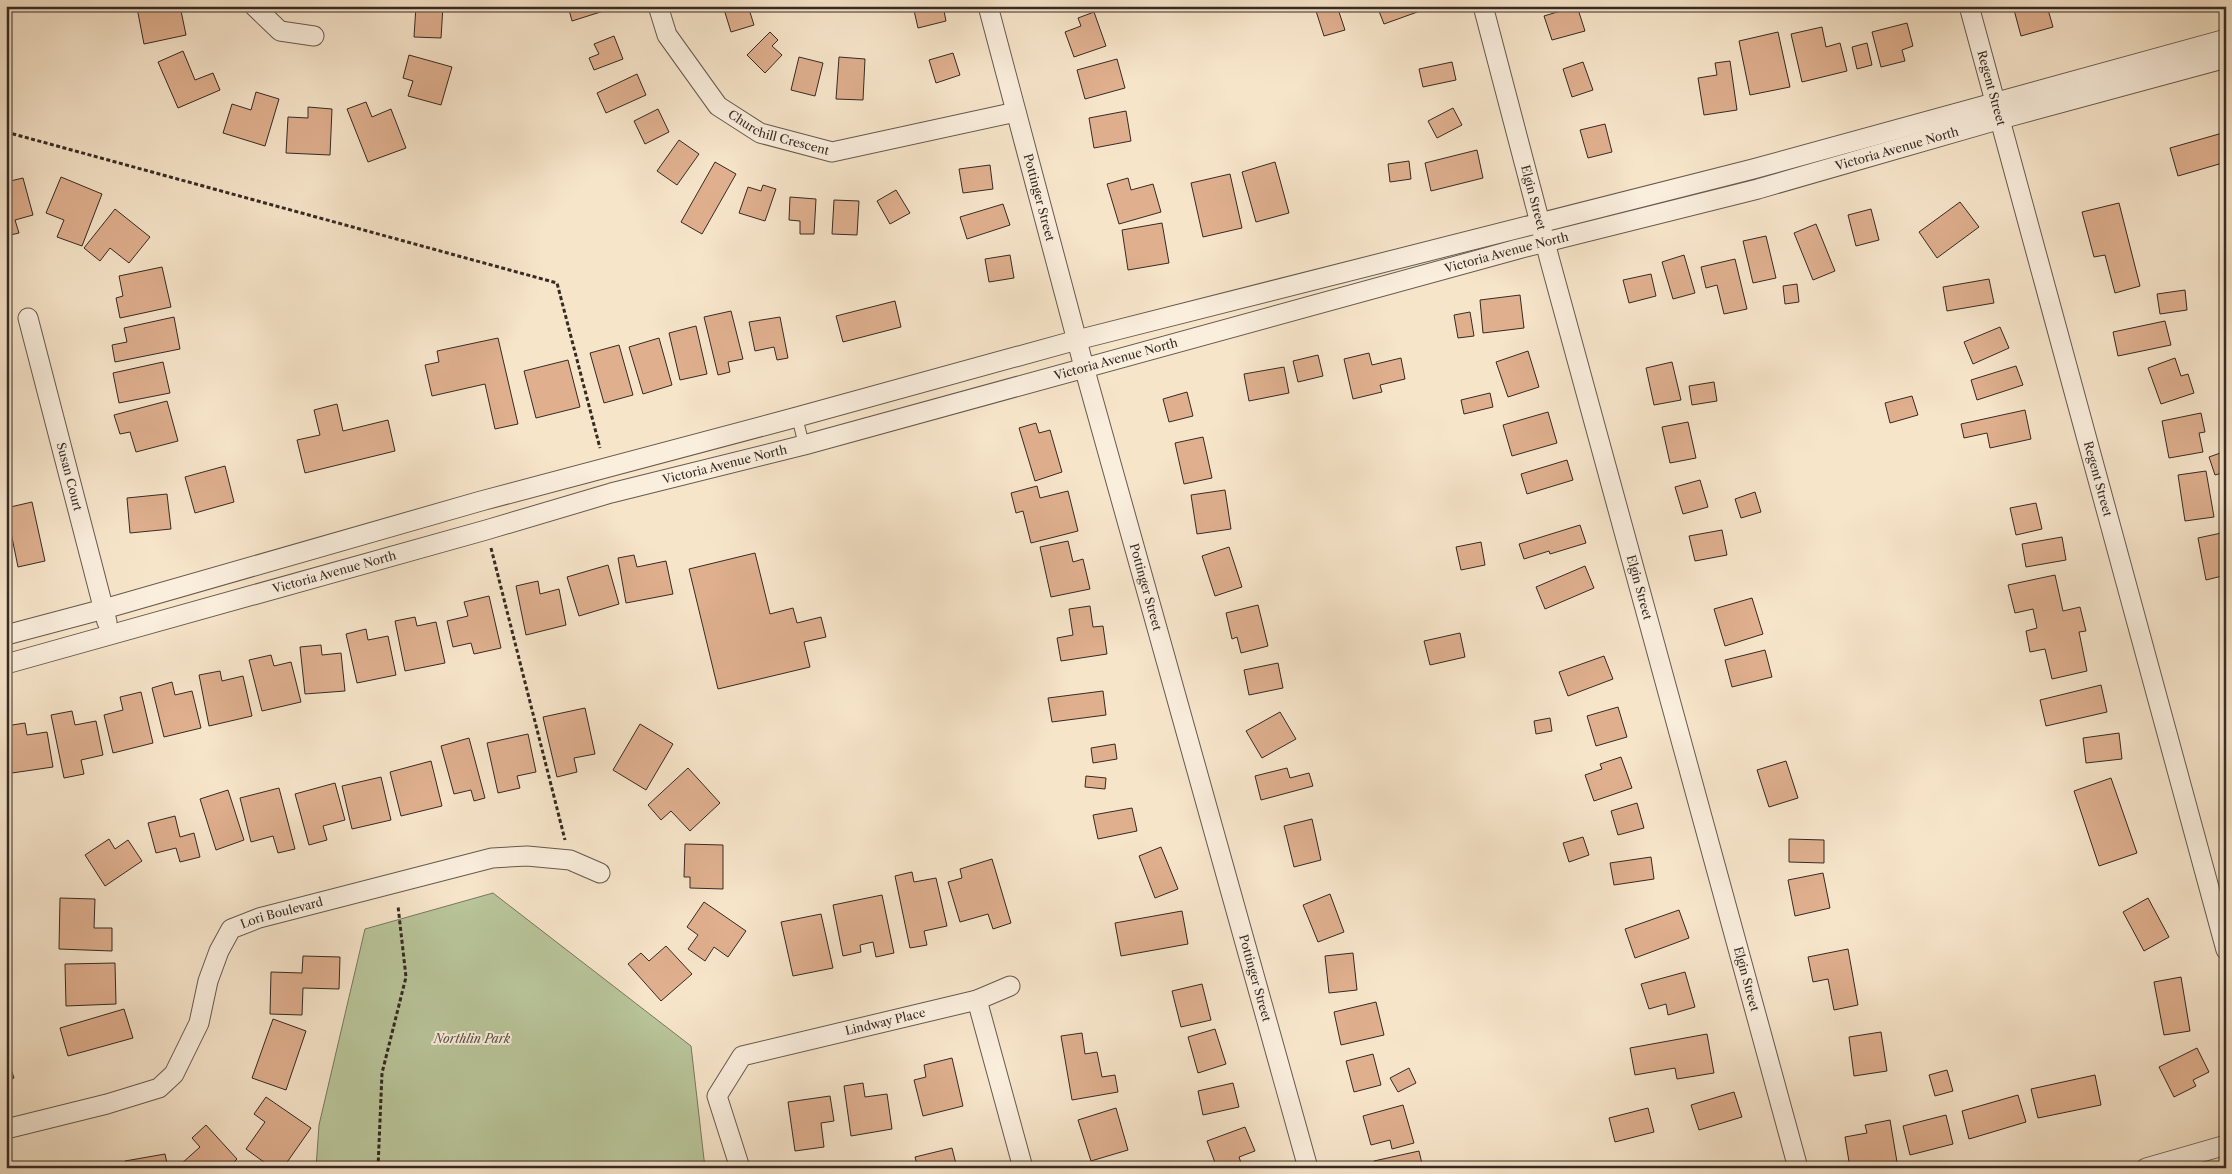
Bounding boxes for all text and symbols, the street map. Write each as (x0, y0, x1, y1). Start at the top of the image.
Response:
street label: Regent Street (1974, 49, 2009, 128)
street label: Churchill Crescent (725, 106, 832, 158)
street label: Victoria Avenue North (1832, 123, 1961, 174)
street label: Pottinger Street (1021, 152, 1058, 243)
street label: Elgin Street (1518, 163, 1550, 232)
street label: Victoria Avenue North (1442, 229, 1570, 276)
street label: Victoria Avenue North (1051, 335, 1180, 383)
street label: Regent Street (2081, 439, 2116, 519)
street label: Susan Court (54, 441, 86, 513)
street label: Victoria Avenue North (660, 441, 789, 487)
street label: Pottinger Street (1127, 542, 1166, 633)
street label: Victoria Avenue North (270, 547, 398, 596)
street label: Elgin Street (1624, 553, 1656, 622)
street label: Lori Boulevard (238, 894, 325, 932)
street label: Pottinger Street (1236, 933, 1275, 1024)
street label: Elgin Street (1731, 945, 1763, 1014)
street label: Lindway Place (843, 1004, 927, 1038)
park label: Northlin Park (433, 1031, 511, 1046)

